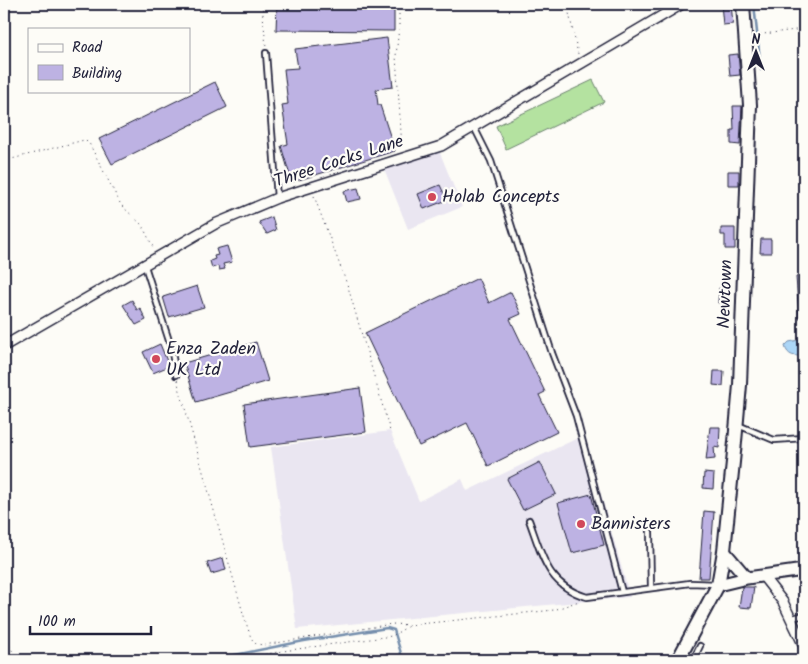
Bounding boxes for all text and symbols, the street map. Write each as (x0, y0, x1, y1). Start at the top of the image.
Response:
legend (28, 28, 190, 92)
north arrow (730, 28, 780, 78)
text: N (752, 29, 761, 51)
text: Road (72, 36, 103, 60)
text: Building (72, 62, 122, 86)
street label: Three Cocks Lane (270, 127, 408, 197)
place label: Holab Concepts (442, 183, 560, 212)
marker: Holab Concepts (426, 191, 438, 203)
street label: Newtown (710, 259, 742, 329)
place label: Enza Zaden UK Ltd (166, 335, 256, 385)
marker: Enza Zaden UK Ltd (150, 353, 162, 365)
place label: Bannisters (591, 510, 671, 539)
marker: Bannisters (575, 518, 587, 530)
scale bar (30, 604, 151, 636)
text: 100 m (38, 610, 76, 634)

